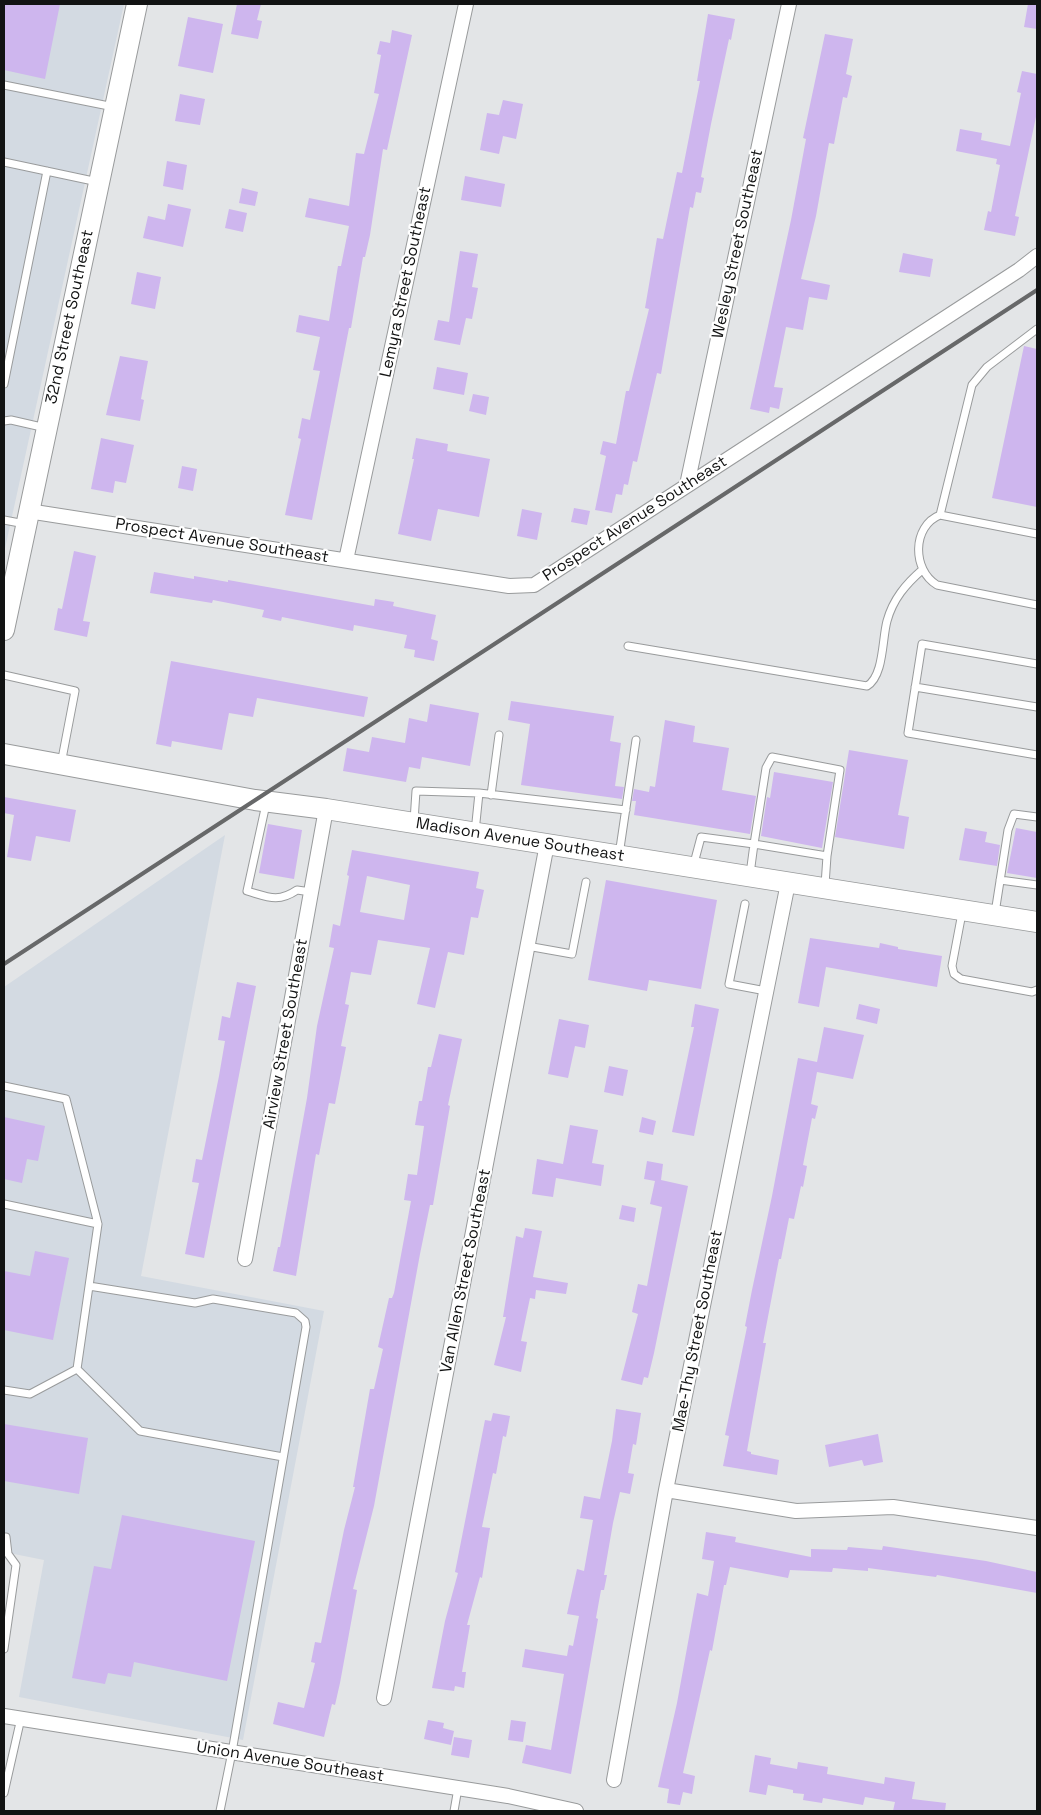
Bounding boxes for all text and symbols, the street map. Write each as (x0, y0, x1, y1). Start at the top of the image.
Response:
street label: Wesley Street Southeast (709, 148, 767, 340)
street label: Lemyra Street Southeast (376, 185, 436, 379)
street label: 32nd Street Southeast (42, 228, 98, 406)
street label: Prospect Avenue Southeast (539, 452, 731, 586)
street label: Prospect Avenue Southeast (114, 515, 330, 567)
street label: Madison Avenue Southeast (414, 814, 626, 866)
street label: Airview Street Southeast (260, 937, 312, 1131)
street label: Van Allen Street Southeast (437, 1167, 495, 1375)
street label: Mae-Thy Street Southeast (669, 1228, 727, 1434)
street label: Union Avenue Southeast (195, 1738, 385, 1786)

